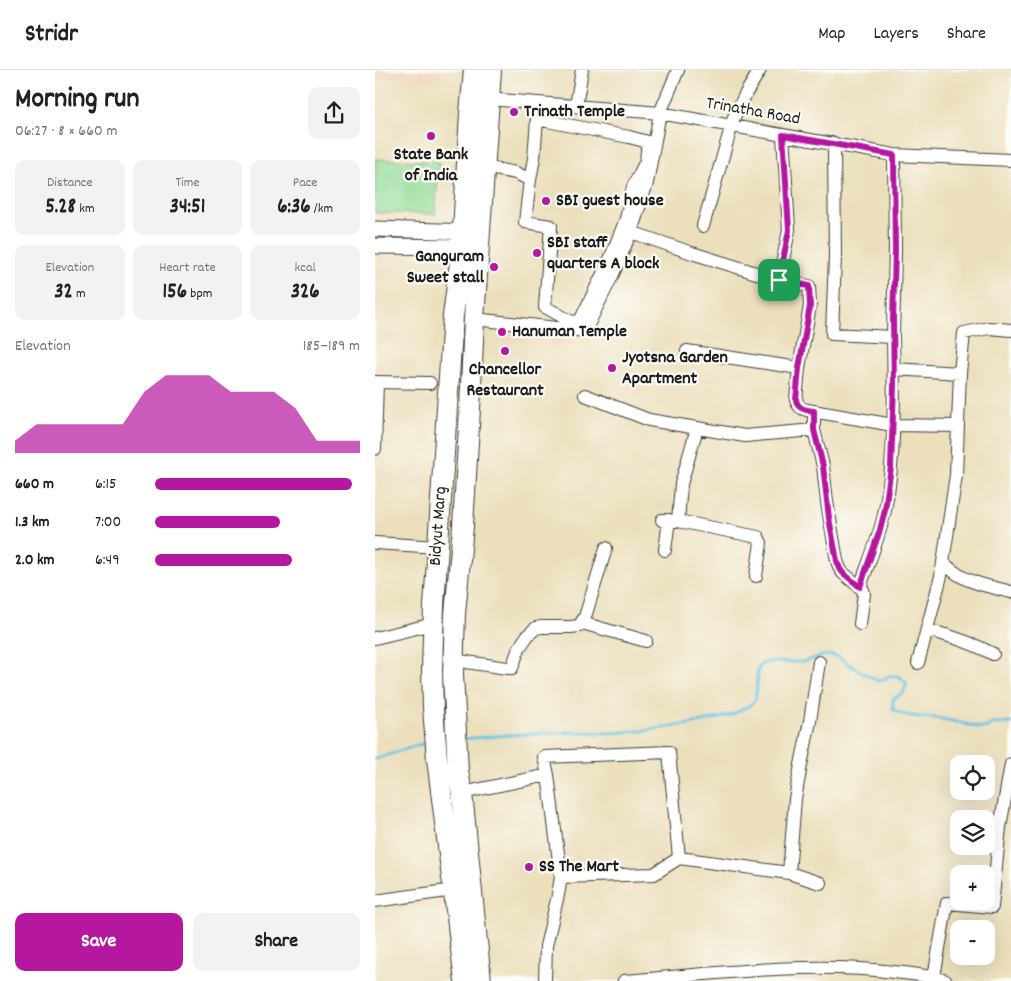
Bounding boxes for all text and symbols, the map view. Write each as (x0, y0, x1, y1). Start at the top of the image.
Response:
text: Stridr (25, 18, 78, 52)
text: Map (818, 22, 845, 47)
text: Layers (873, 22, 919, 47)
text: Share (947, 22, 986, 47)
text: Morning run (15, 81, 139, 121)
button: share (308, 87, 360, 139)
street label: Trinatha Road (704, 91, 802, 133)
place label: Trinath Temple (524, 100, 625, 125)
marker: Trinath Temple (508, 106, 520, 118)
text: 06:27 · 8 × 660 m (15, 120, 117, 143)
marker: State Bank of India (425, 130, 437, 142)
place label: State Bank of India (394, 143, 469, 189)
text: Distance (47, 173, 93, 193)
text: Time (176, 173, 199, 193)
text: Pace (293, 173, 318, 193)
place label: SBI guest house (556, 189, 664, 214)
text: 5.28 (45, 193, 76, 223)
text: 34:51 (170, 193, 205, 223)
text: 6:36 (277, 193, 311, 223)
marker: SBI guest house (540, 195, 552, 207)
text: km (76, 199, 95, 219)
text: /km (311, 199, 333, 219)
place label: SBI staff quarters A block (547, 231, 660, 277)
place label: Ganguram Sweet stall (407, 245, 485, 291)
marker: SBI staff quarters A block (531, 247, 543, 259)
text: Elevation (45, 258, 94, 278)
text: Heart rate (159, 258, 216, 278)
text: kcal (295, 258, 316, 278)
pin (758, 259, 800, 301)
marker: Ganguram Sweet stall (488, 261, 500, 273)
icon: arrive (765, 266, 793, 294)
text: 32 (54, 278, 73, 308)
text: 156 (163, 278, 187, 308)
text: 326 (291, 278, 320, 308)
text: m (73, 284, 86, 304)
text: bpm (187, 284, 212, 304)
place label: Hanuman Temple (512, 320, 627, 345)
marker: Hanuman Temple (496, 326, 508, 338)
text: Elevation (15, 335, 71, 358)
text: 185–189 m (303, 335, 360, 358)
marker: Chancellor Restaurant (499, 345, 511, 357)
place label: Jyotsna Garden Apartment (622, 346, 728, 392)
place label: Chancellor Restaurant (466, 358, 544, 404)
marker: Jyotsna Garden Apartment (606, 362, 618, 374)
text: 660 m (15, 473, 54, 496)
text: 6:15 (95, 473, 116, 496)
street label: Bidyut Marg (424, 485, 454, 567)
text: 1.3 km (15, 511, 49, 534)
text: 7:00 (95, 511, 121, 534)
text: 2.0 km (15, 549, 55, 572)
text: 6:49 (95, 549, 119, 572)
map controls (950, 755, 995, 965)
button: locate (950, 755, 995, 800)
button: layers (950, 810, 995, 855)
place label: SS The Mart (539, 855, 619, 880)
marker: SS The Mart (523, 861, 535, 873)
button: + (950, 865, 995, 910)
button: Save (15, 913, 183, 971)
button: Share (193, 913, 360, 971)
button: − (950, 920, 995, 965)

